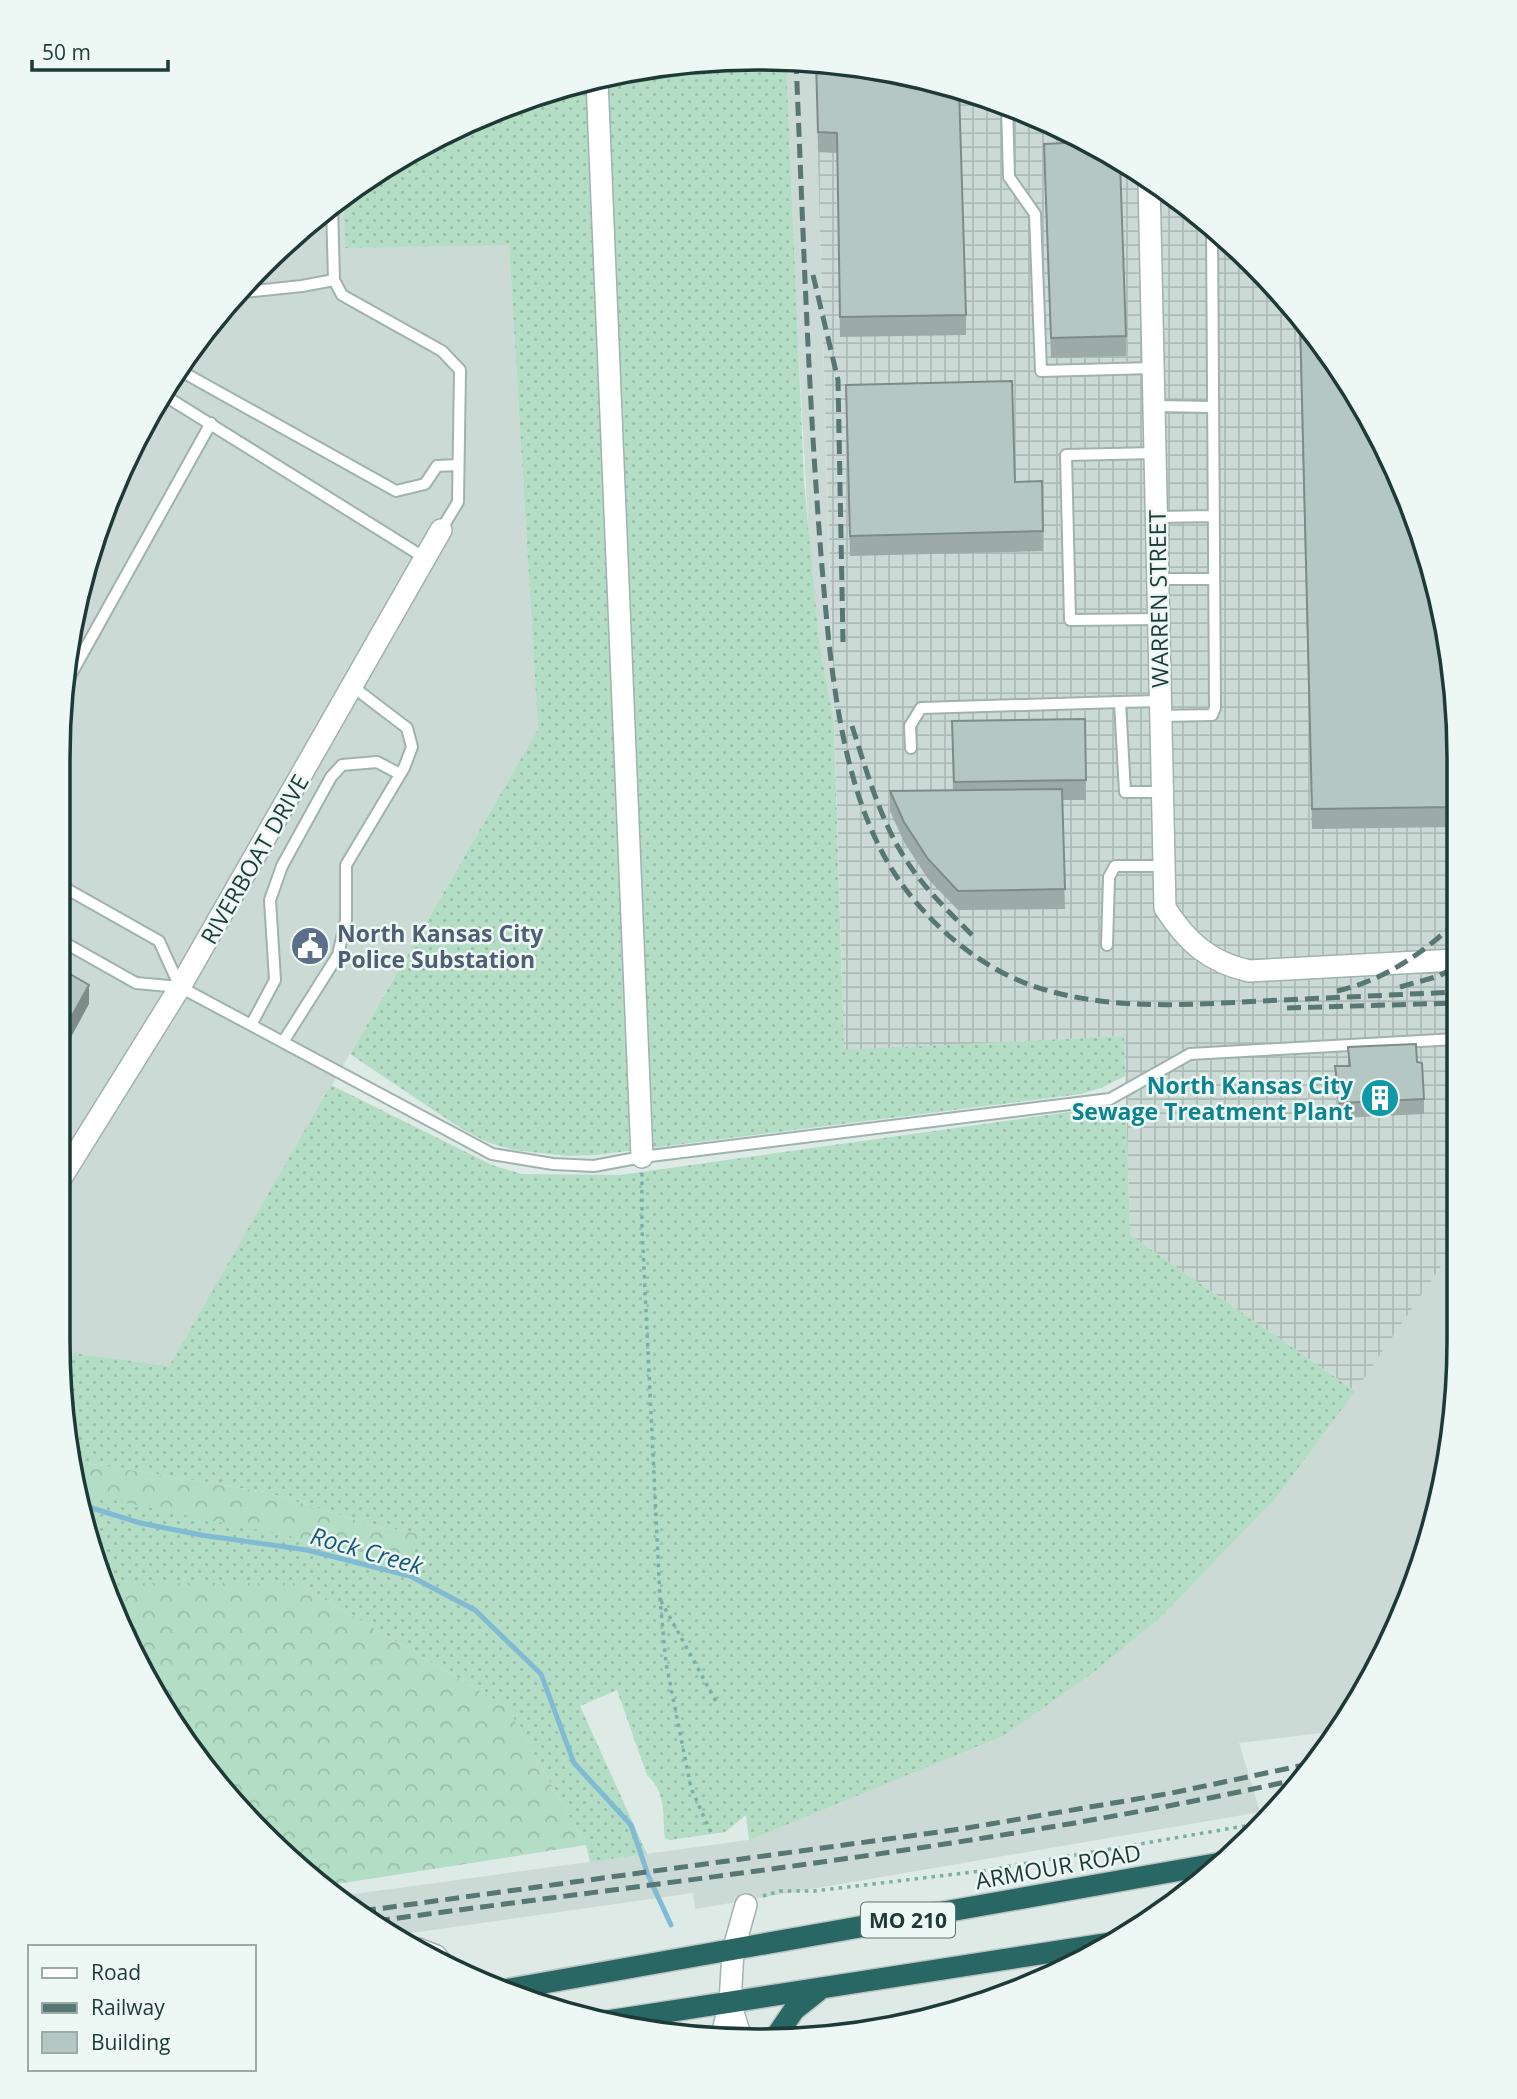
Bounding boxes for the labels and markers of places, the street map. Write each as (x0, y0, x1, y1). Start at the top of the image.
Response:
place label: North Kansas City Police Substation (337, 917, 544, 975)
public building icon: North Kansas City Police Substation (289, 925, 331, 967)
place label: North Kansas City Sewage Treatment Plant (1072, 1069, 1354, 1127)
building icon: North Kansas City Sewage Treatment Plant (1359, 1077, 1401, 1119)

